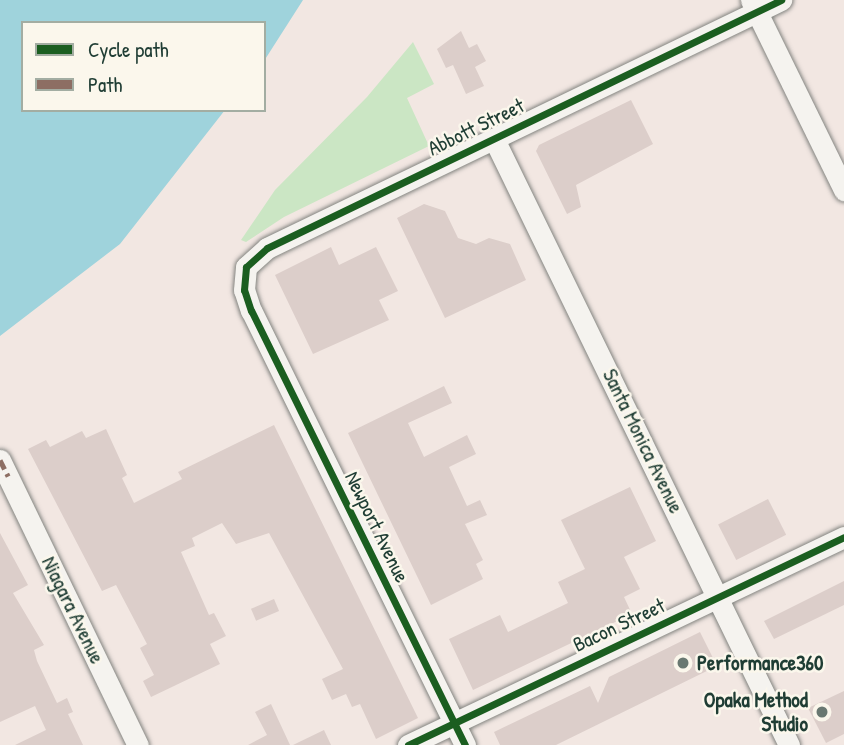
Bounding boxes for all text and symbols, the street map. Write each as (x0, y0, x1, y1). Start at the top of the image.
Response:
legend (21, 21, 266, 112)
text: Cycle path (88, 35, 169, 64)
text: Path (88, 70, 122, 99)
street label: Abbott Street (424, 93, 528, 161)
street label: Santa Monica Avenue (597, 365, 689, 517)
street label: Newport Avenue (339, 468, 415, 586)
street label: Niagara Avenue (36, 552, 110, 668)
street label: Bacon Street (569, 593, 669, 657)
place label: Performance360 (697, 650, 823, 676)
marker: Performance360 (675, 655, 691, 671)
place label: Opaka Method Studio (704, 687, 808, 737)
marker: Opaka Method Studio (814, 704, 830, 720)

